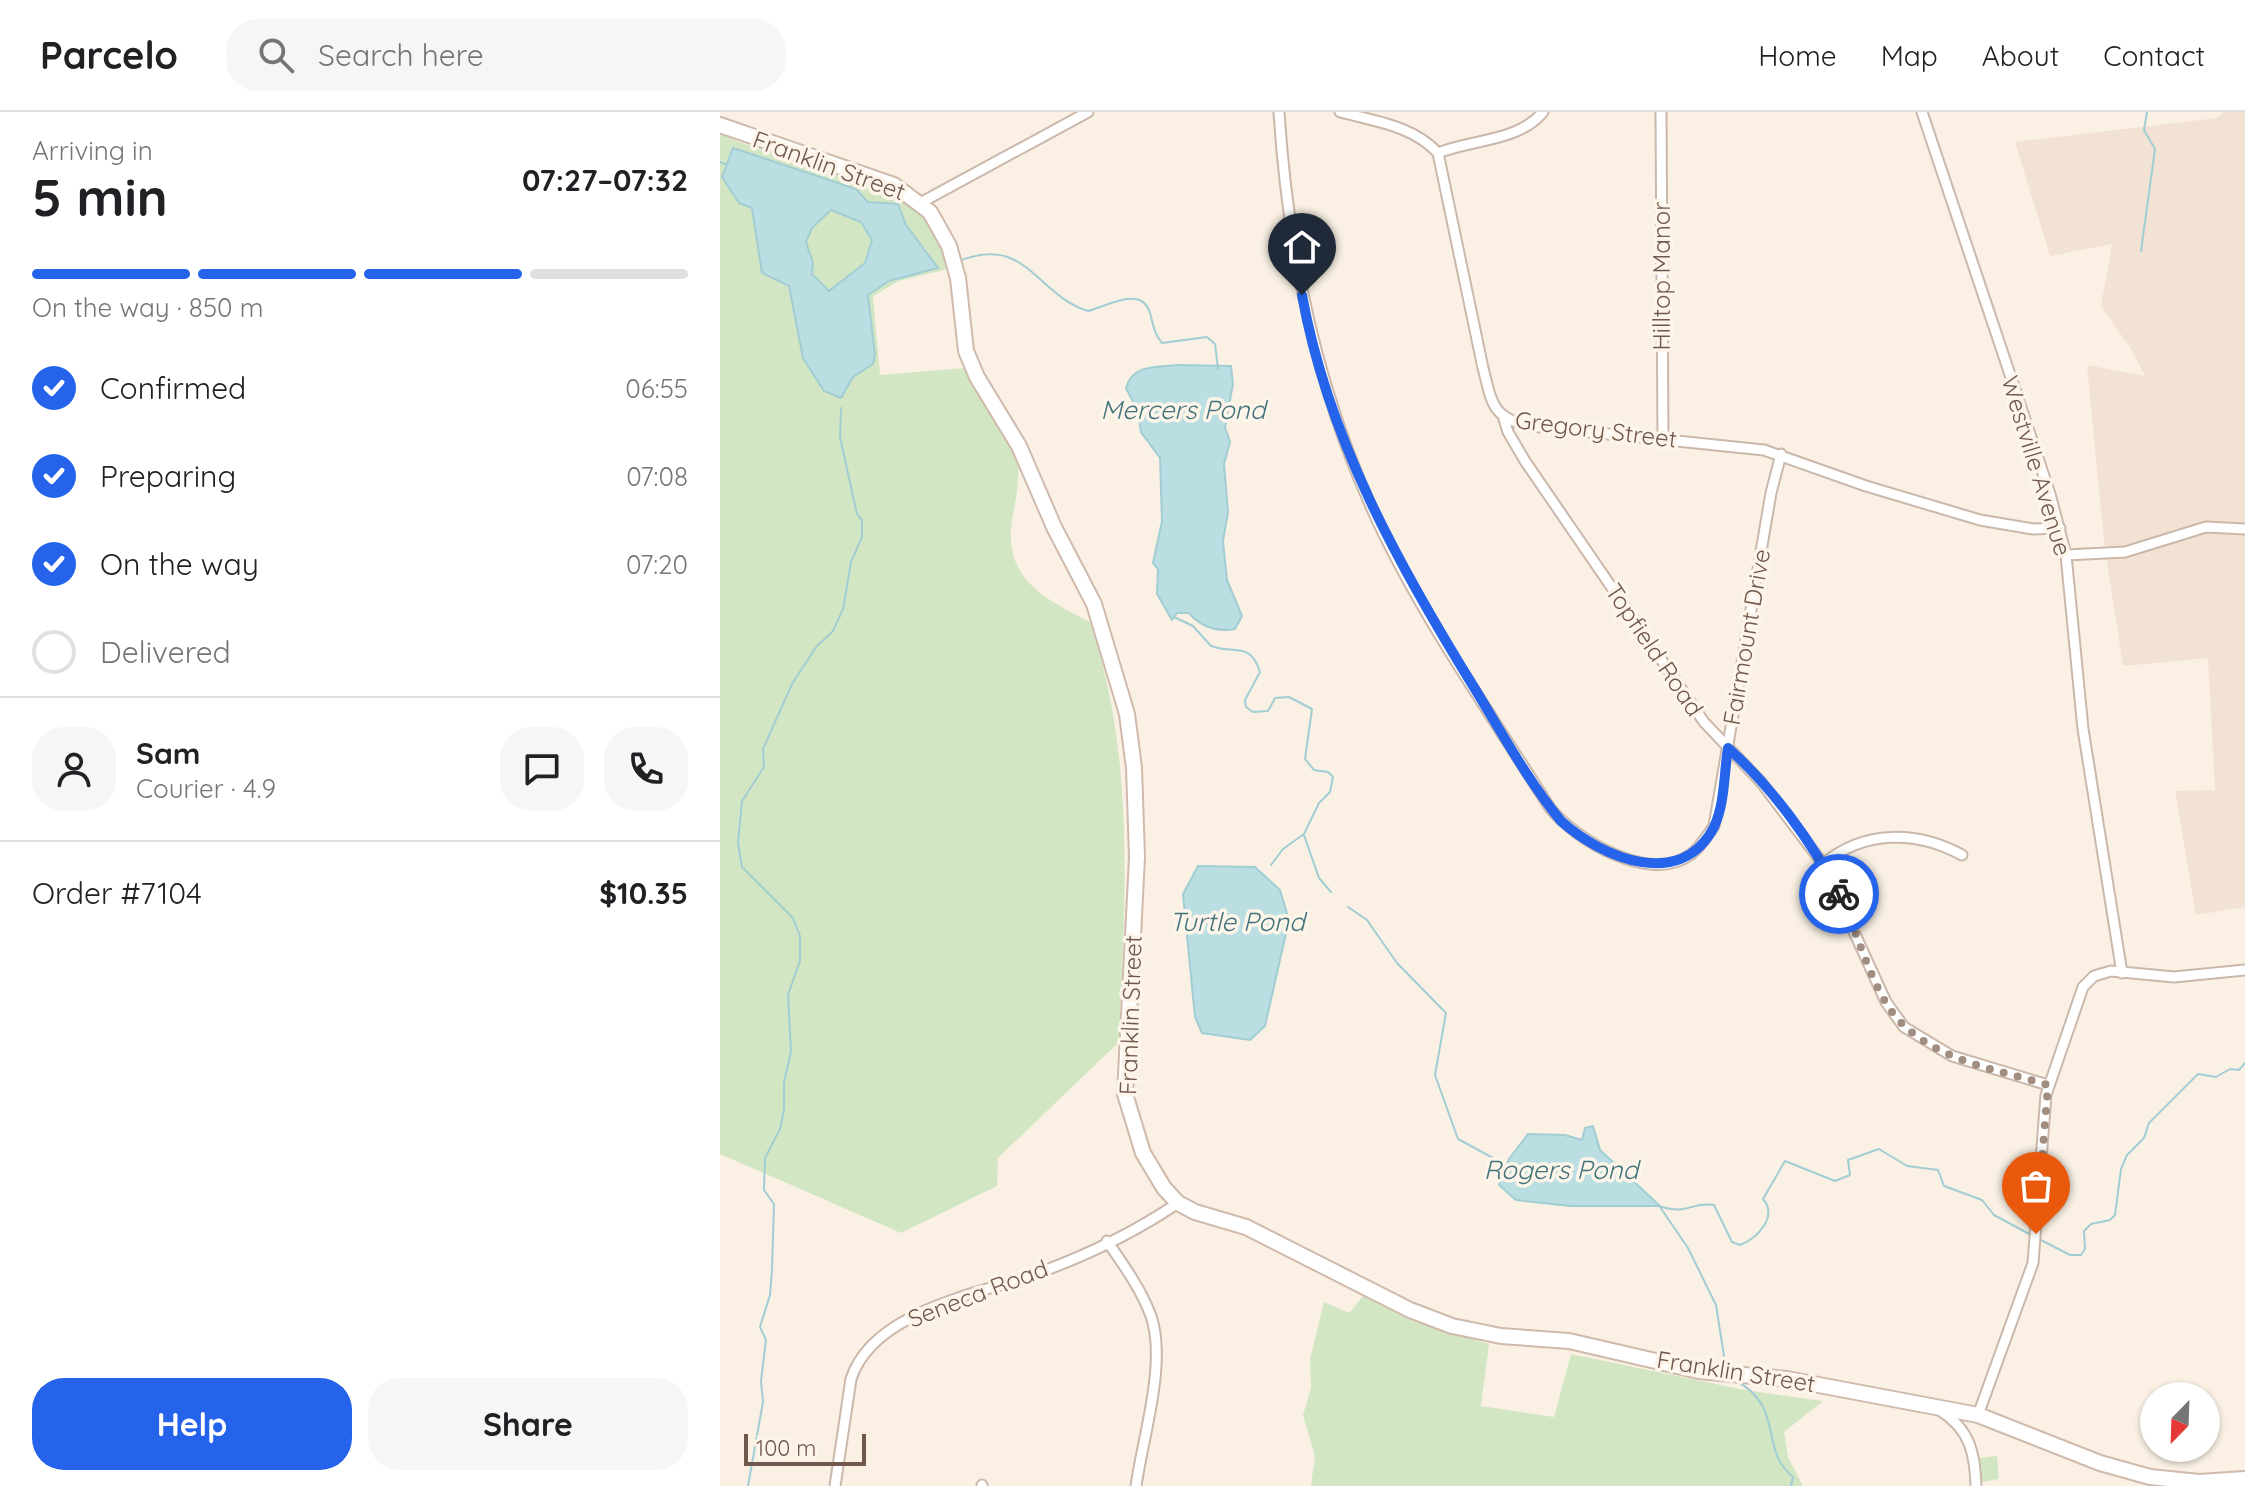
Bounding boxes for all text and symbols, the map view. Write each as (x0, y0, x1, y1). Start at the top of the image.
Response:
search box (226, 19, 786, 91)
text: Parcelo (40, 31, 178, 79)
icon: search (254, 33, 298, 77)
text: Search here (318, 36, 484, 74)
text: Home (1758, 38, 1837, 73)
text: Map (1881, 38, 1938, 73)
text: About (1982, 38, 2059, 73)
text: Contact (2103, 38, 2205, 73)
street label: Franklin Street (749, 124, 910, 207)
text: Arriving in (32, 134, 153, 167)
text: 07:27–07:32 (522, 161, 688, 199)
text: 5 min (32, 164, 168, 229)
street label: Hilltop Manor (1646, 202, 1676, 351)
pin (1268, 213, 1336, 295)
icon: home (1280, 225, 1324, 269)
text: On the way · 850 m (32, 291, 263, 324)
icon: check (32, 366, 76, 410)
text: Confirmed (100, 369, 246, 407)
text: 06:55 (625, 372, 688, 405)
street label: Westville Avenue (1995, 372, 2079, 559)
water label: Mercers Pond (1101, 393, 1269, 426)
street label: Gregory Street (1513, 404, 1679, 454)
icon: check (32, 454, 76, 498)
text: Preparing (100, 457, 236, 495)
text: 07:08 (626, 460, 688, 493)
icon: check (32, 542, 76, 586)
text: On the way (100, 545, 259, 583)
street label: Fairmount Drive (1716, 546, 1776, 727)
text: 07:20 (626, 548, 688, 581)
street label: Topfield Road (1599, 577, 1710, 722)
text: Delivered (100, 633, 231, 671)
button: person (32, 727, 116, 811)
button: chat (500, 727, 584, 811)
button: phone (604, 727, 688, 811)
text: Sam (136, 734, 200, 772)
text: Courier · 4.9 (136, 772, 276, 805)
courier (1799, 854, 1879, 934)
icon: bike (1817, 872, 1861, 916)
text: Order #7104 (32, 874, 202, 912)
text: $10.35 (599, 874, 688, 912)
water label: Turtle Pond (1169, 905, 1308, 938)
street label: Franklin Street (1112, 934, 1148, 1096)
pin (2002, 1152, 2070, 1234)
water label: Rogers Pond (1484, 1153, 1641, 1186)
icon: bag (2014, 1164, 2058, 1208)
street label: Seneca Road (903, 1253, 1052, 1334)
street label: Franklin Street (1655, 1344, 1818, 1398)
button: Help (32, 1378, 352, 1470)
button: Share (368, 1378, 688, 1470)
north arrow (2140, 1382, 2220, 1462)
map controls (2140, 1382, 2220, 1462)
scale bar (744, 1430, 866, 1466)
text: 100 m (756, 1434, 816, 1462)

